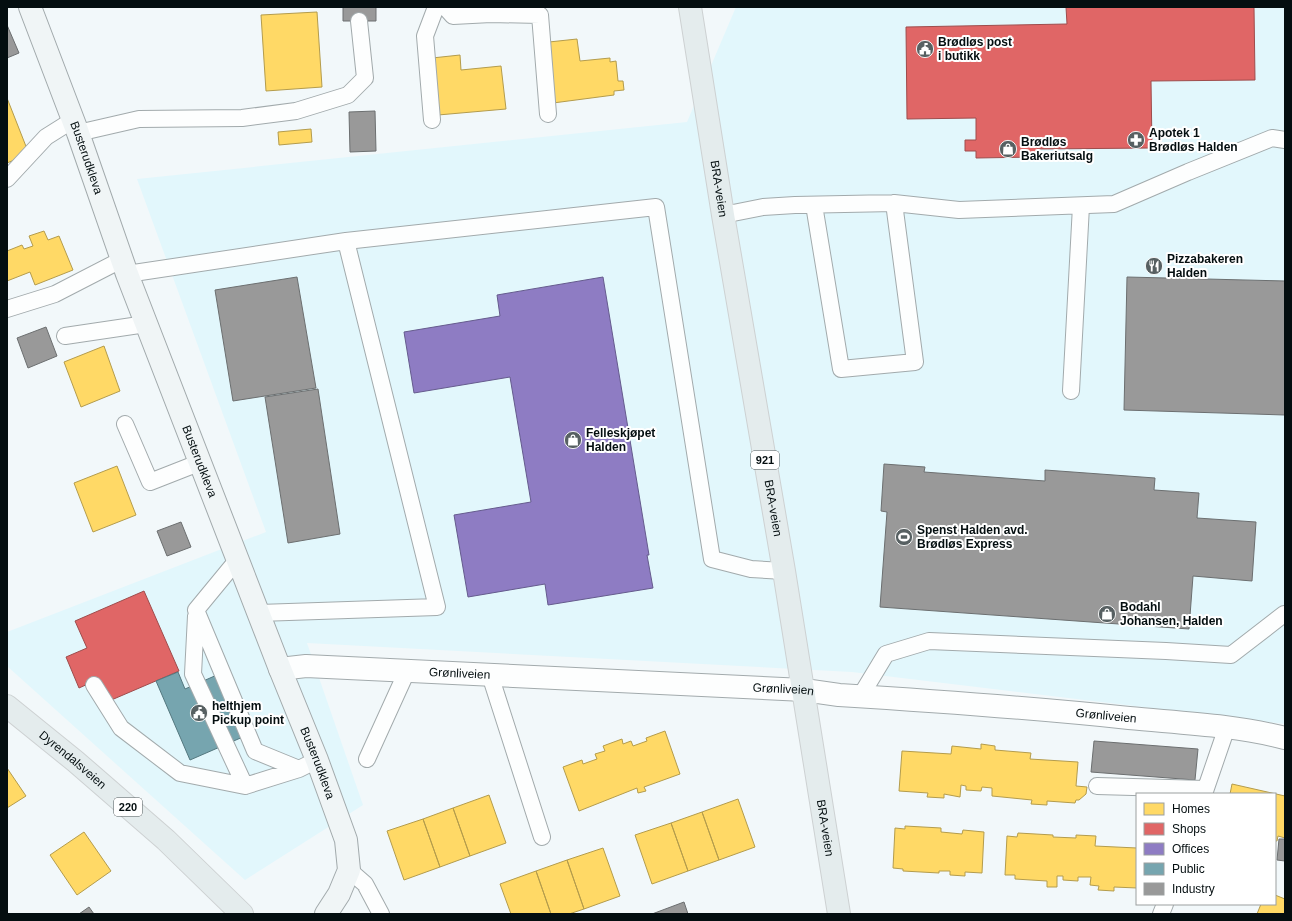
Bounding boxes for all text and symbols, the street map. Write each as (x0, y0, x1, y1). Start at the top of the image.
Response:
place label: Brødløs post i butikk (938, 35, 1012, 63)
public building icon: Brødløs post i butikk (915, 39, 935, 59)
street label: Busterudkleva (67, 119, 106, 196)
place label: Apotek 1 Brødløs Halden (1149, 126, 1238, 154)
pharmacy icon: Apotek 1 Brødløs Halden (1126, 130, 1146, 150)
place label: Brødløs Bakeriutsalg (1021, 135, 1093, 163)
shop icon: Brødløs Bakeriutsalg (998, 139, 1018, 159)
street label: BRA-veien (707, 159, 730, 218)
place label: Pizzabakeren Halden (1167, 252, 1243, 280)
restaurant icon: Pizzabakeren Halden (1144, 256, 1164, 276)
street label: Busterudkleva (179, 423, 220, 500)
place label: Felleskjøpet Halden (586, 426, 655, 454)
shop icon: Felleskjøpet Halden (563, 430, 583, 450)
road number: 921 (751, 451, 779, 469)
street label: BRA-veien (761, 479, 785, 538)
place label: Spenst Halden avd. Brødløs Express (917, 523, 1028, 551)
sports icon: Spenst Halden avd. Brødløs Express (894, 527, 914, 547)
place label: Bodahl Johansen, Halden (1120, 600, 1223, 628)
shop icon: Bodahl Johansen, Halden (1097, 604, 1117, 624)
street label: Grønliveien (429, 665, 491, 682)
street label: Grønliveien (752, 681, 815, 698)
place label: helthjem Pickup point (212, 699, 284, 727)
public building icon: helthjem Pickup point (189, 703, 209, 723)
street label: Grønliveien (1075, 706, 1137, 726)
street label: Busterudkleva (297, 725, 338, 801)
street label: Dyrendalsveien (36, 728, 109, 792)
legend (1136, 793, 1276, 905)
road number: 220 (114, 798, 142, 816)
street label: BRA-veien (814, 798, 837, 857)
text: Homes (1172, 802, 1210, 816)
text: Shops (1172, 822, 1206, 836)
text: Offices (1172, 842, 1209, 856)
text: Public (1172, 862, 1205, 876)
text: Industry (1172, 882, 1215, 896)

